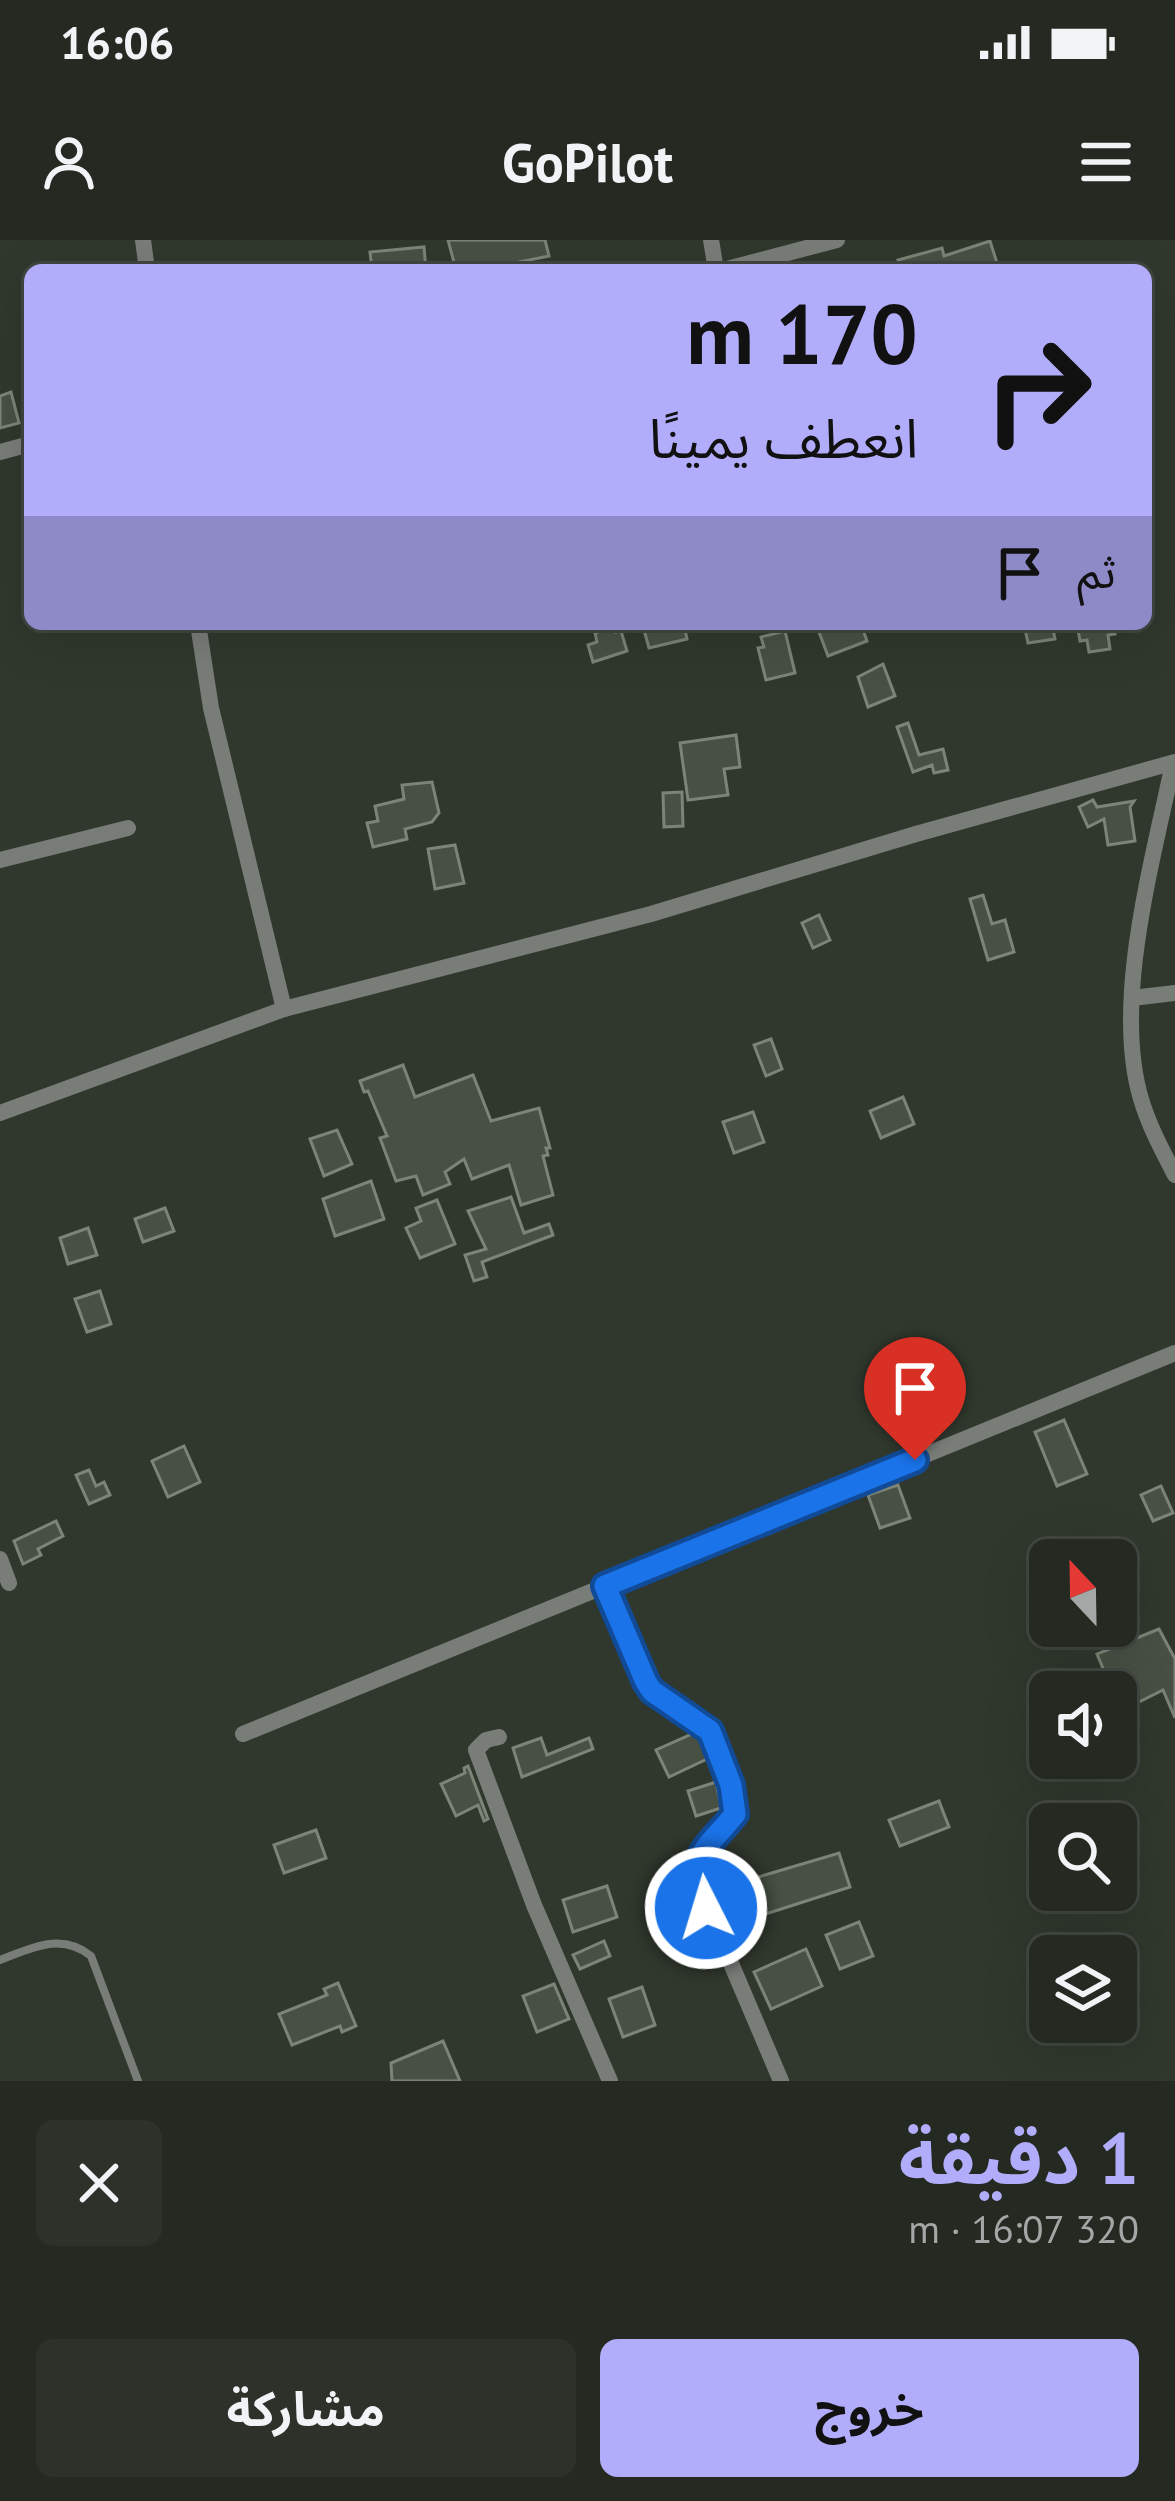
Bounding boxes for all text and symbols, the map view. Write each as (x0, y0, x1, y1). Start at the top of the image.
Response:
text: 16:06 (60, 13, 174, 71)
text: GoPilot (502, 127, 673, 197)
icon: person (36, 129, 102, 195)
icon: menu (1073, 129, 1139, 195)
text: 170 m (686, 278, 918, 387)
icon: right (960, 312, 1116, 468)
text: انعطف يمينًا (649, 403, 918, 473)
icon: arrive (987, 540, 1053, 606)
text: ثم (1077, 542, 1116, 600)
pin (864, 1337, 966, 1460)
icon: arrive (882, 1355, 948, 1421)
north arrow (1029, 1539, 1137, 1647)
map controls (1029, 1539, 1137, 2043)
button: sound (1029, 1671, 1137, 1779)
button: search (1029, 1803, 1137, 1911)
position arrow (643, 1845, 769, 1971)
button: layers (1029, 1935, 1137, 2043)
text: 1 دقيقة (899, 2111, 1139, 2204)
button: close (36, 2120, 162, 2246)
text: 320 m · 16:07 (908, 2203, 1139, 2254)
button: مشاركة (36, 2339, 576, 2477)
button: خروج (600, 2339, 1139, 2477)

